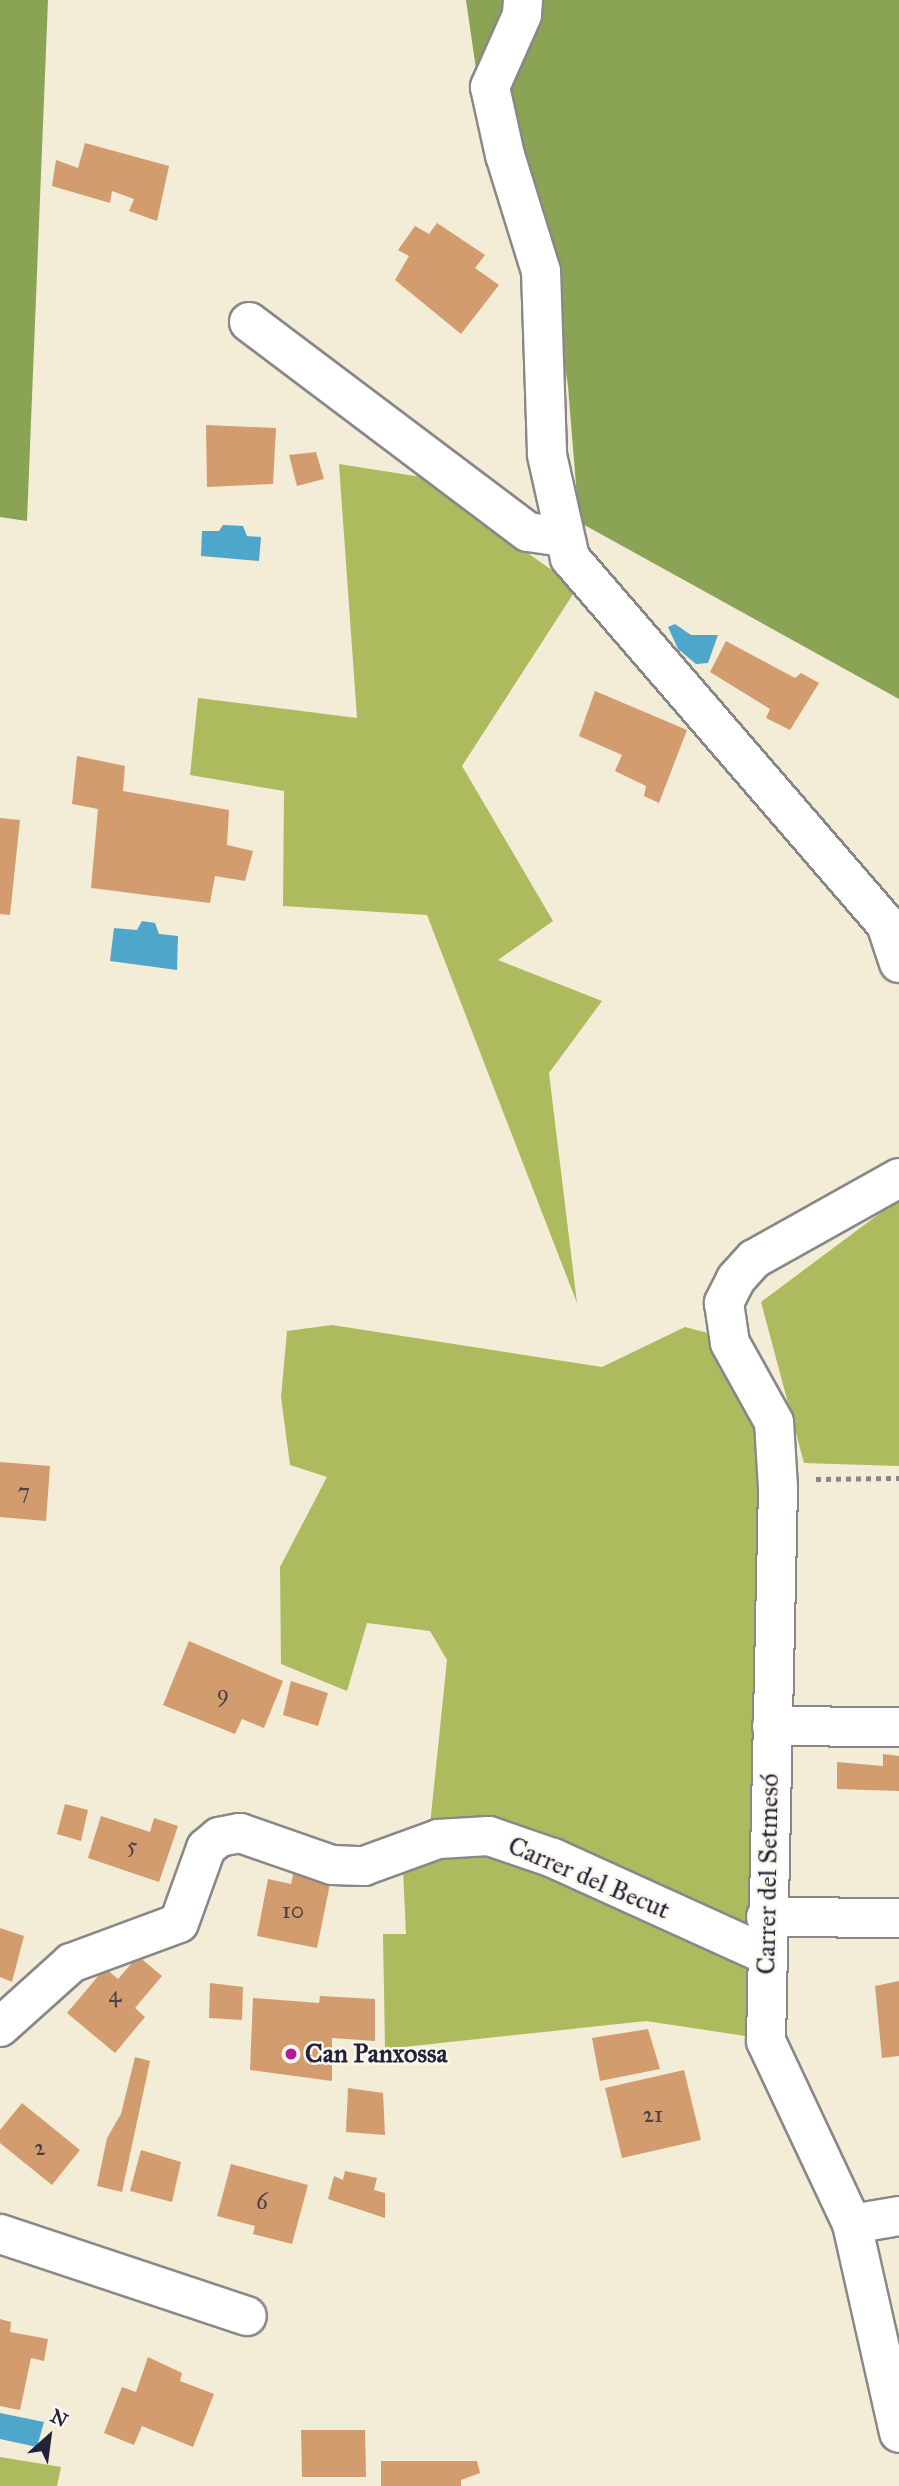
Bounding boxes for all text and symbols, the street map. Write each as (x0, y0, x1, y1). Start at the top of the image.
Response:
house number: 7 (18, 1477, 30, 1505)
house number: 9 (217, 1679, 229, 1707)
street label: Carrer del Setmesó (751, 1773, 785, 1975)
street label: Carrer del Becut (503, 1830, 675, 1926)
house number: 5 (127, 1831, 137, 1859)
house number: 10 (282, 1896, 304, 1924)
house number: 4 (109, 1980, 121, 2008)
place label: Can Panxossa (305, 2038, 447, 2070)
marker: Can Panxossa (283, 2046, 299, 2062)
house number: 21 (643, 2100, 663, 2128)
house number: 2 (34, 2133, 46, 2161)
house number: 6 (256, 2187, 268, 2215)
north arrow (14, 2402, 84, 2472)
text: N (47, 2404, 72, 2432)

